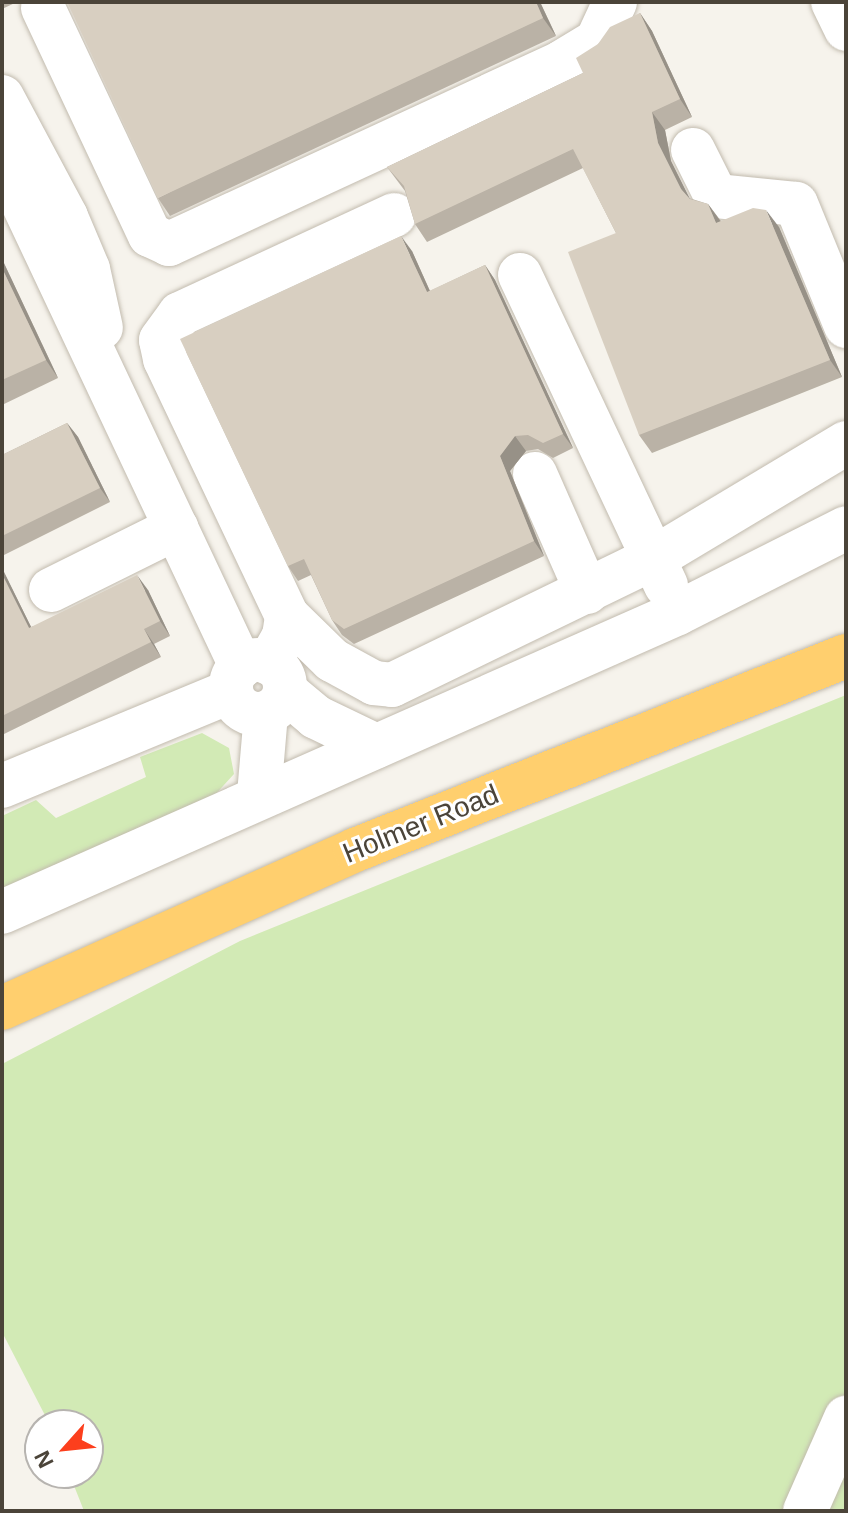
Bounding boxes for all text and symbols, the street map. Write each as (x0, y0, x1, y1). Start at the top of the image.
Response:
street label: Holmer Road (338, 778, 504, 870)
north arrow (24, 1409, 104, 1489)
text: N (29, 1446, 59, 1472)

